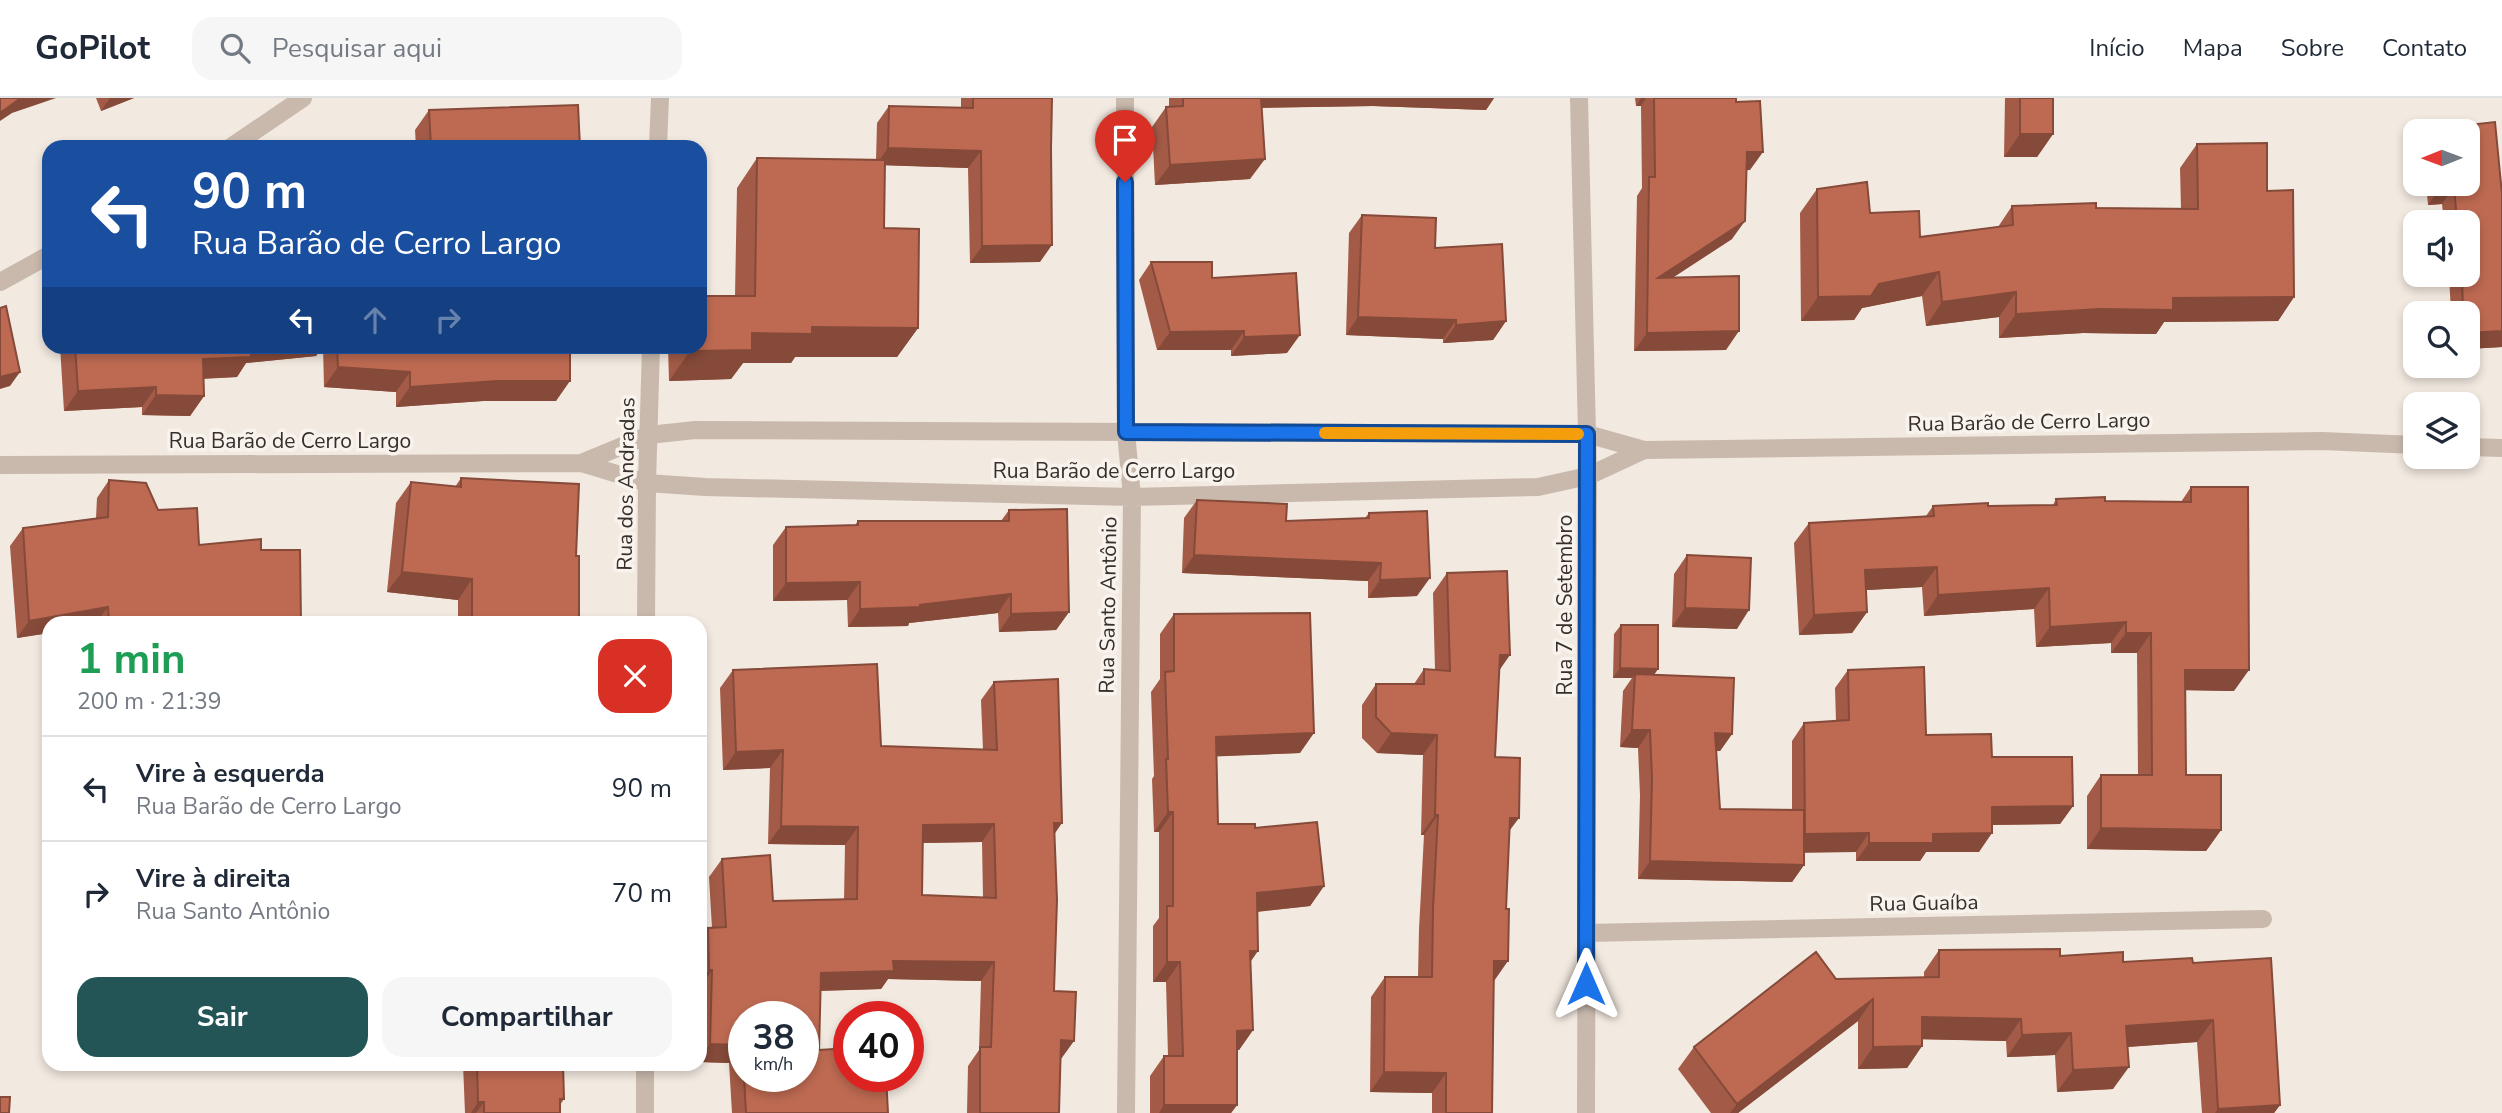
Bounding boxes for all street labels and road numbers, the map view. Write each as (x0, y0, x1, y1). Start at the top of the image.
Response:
street label: Rua dos Andradas (610, 397, 642, 571)
street label: Rua Barão de Cerro Largo (1907, 406, 2151, 438)
street label: Rua Barão de Cerro Largo (169, 427, 411, 455)
street label: Rua Barão de Cerro Largo (993, 457, 1235, 485)
street label: Rua 7 de Setembro (1551, 515, 1579, 695)
street label: Rua Santo Antônio (1092, 516, 1124, 694)
street label: Rua Guaíba (1869, 888, 1979, 918)

